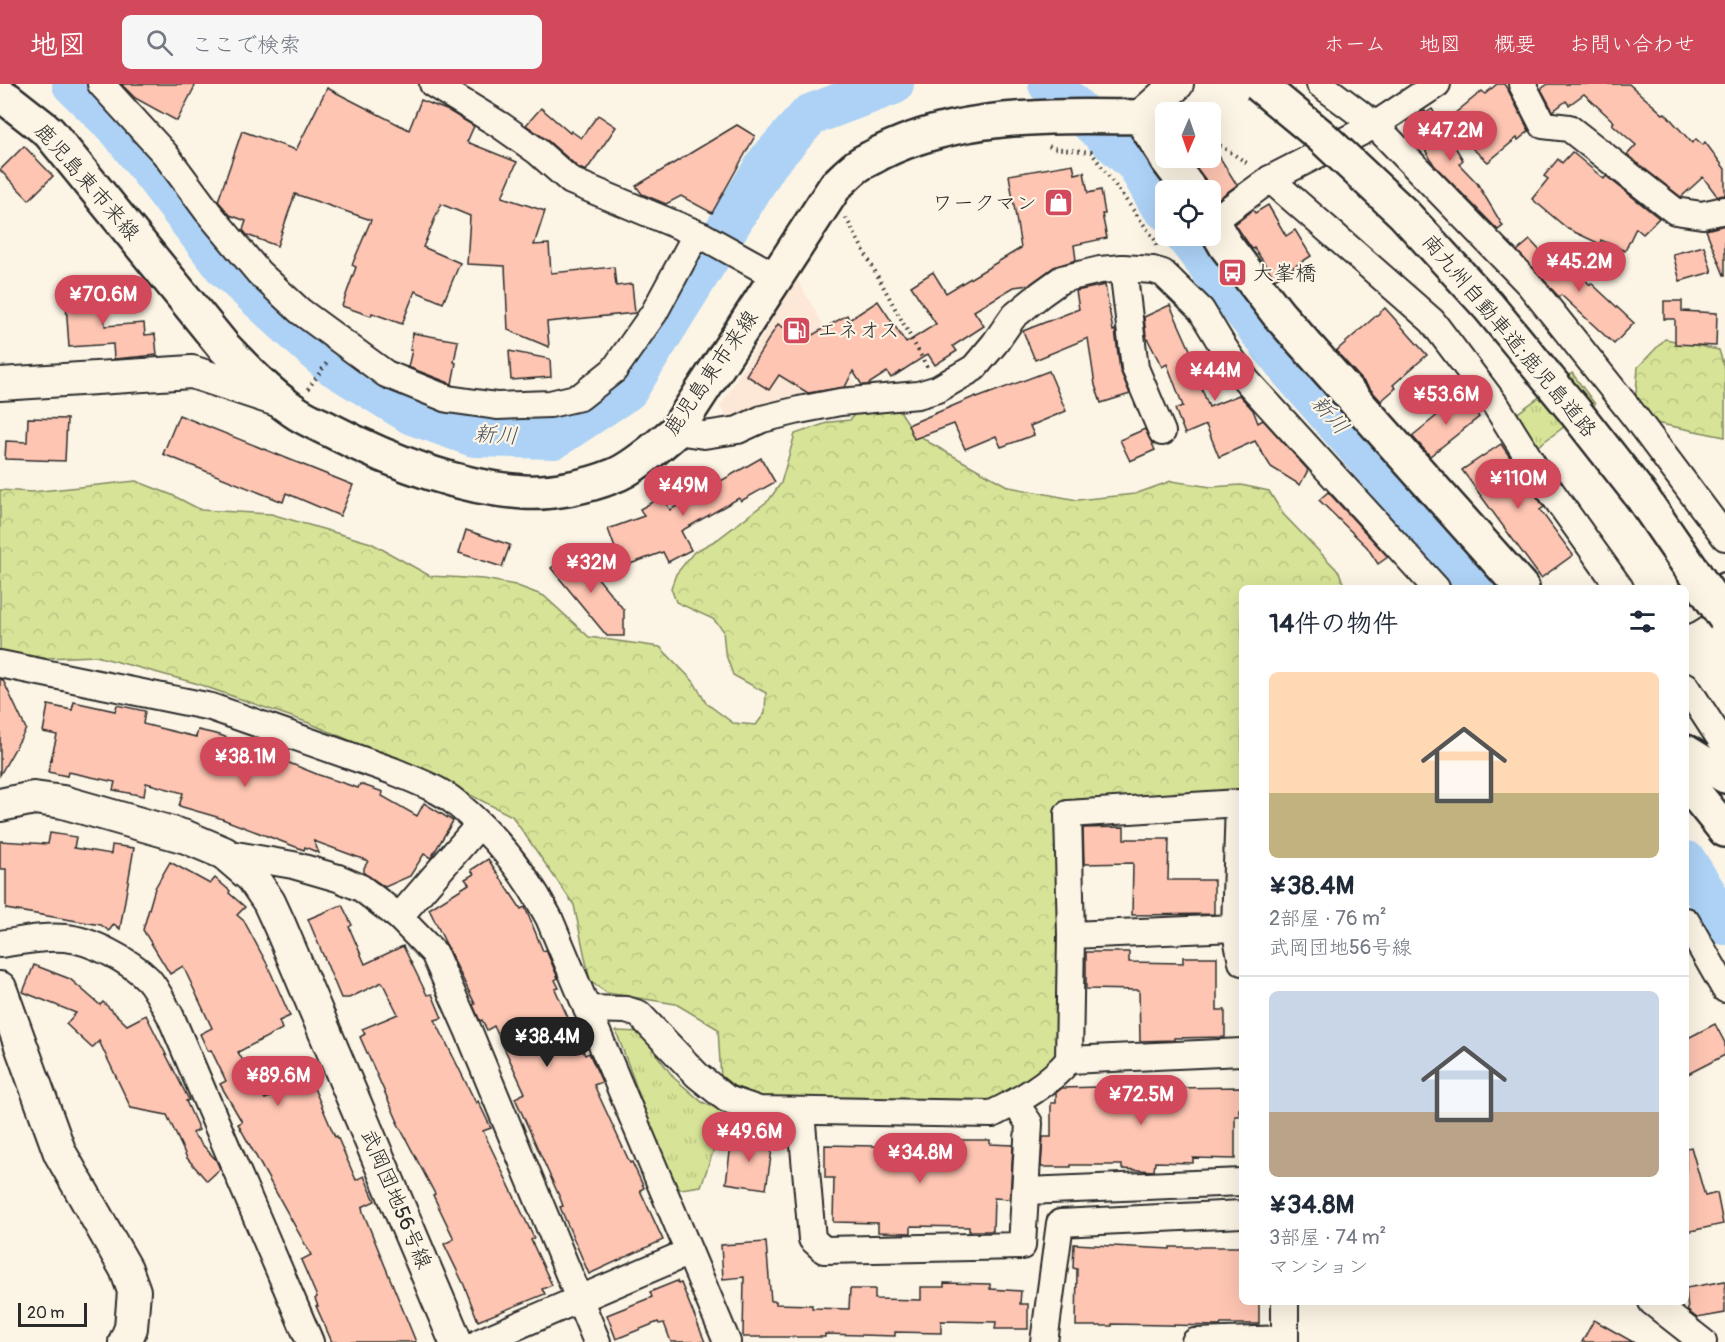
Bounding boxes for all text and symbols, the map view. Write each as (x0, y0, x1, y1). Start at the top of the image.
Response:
search box (122, 15, 542, 69)
icon: search (143, 26, 176, 59)
text: 地図 (30, 28, 86, 63)
text: ここで検索 (191, 31, 301, 59)
text: ホーム (1324, 31, 1386, 58)
text: 地図 (1419, 31, 1461, 58)
text: 概要 (1494, 31, 1536, 58)
text: お問い合わせ (1569, 31, 1695, 58)
north arrow (1155, 102, 1221, 168)
map controls (1155, 102, 1221, 246)
pin: ¥47.2M (1401, 111, 1499, 162)
street label: 鹿児島東市来線 (29, 118, 145, 246)
text: ¥47.2M (1417, 118, 1483, 143)
button: locate (1155, 180, 1221, 246)
shop icon: ワークマン (1042, 187, 1074, 219)
place label: ワークマン (932, 190, 1037, 217)
street label: 南九州自動車道;鹿児島道路 (1416, 229, 1602, 443)
pin: ¥45.2M (1530, 242, 1628, 293)
text: ¥45.2M (1546, 249, 1612, 274)
bus stop icon: 大峯橋 (1216, 257, 1248, 289)
place label: 大峯橋 (1253, 260, 1316, 287)
pin: ¥70.6M (54, 275, 152, 326)
text: ¥70.6M (69, 282, 137, 307)
street label: 鹿児島東市来線 (658, 305, 764, 441)
fuel station icon: エネオス (780, 314, 812, 346)
place label: エネオス (817, 317, 900, 344)
pin: ¥44M (1179, 351, 1251, 402)
text: ¥44M (1189, 358, 1241, 383)
pin: ¥53.6M (1397, 375, 1495, 426)
text: ¥53.6M (1413, 382, 1479, 407)
water label: 新川 (1305, 389, 1355, 441)
water label: 新川 (473, 419, 519, 451)
pin: ¥110M (1476, 459, 1560, 510)
pin: ¥49M (647, 466, 719, 517)
text: ¥110M (1489, 466, 1547, 491)
text: ¥49M (658, 473, 708, 498)
pin: ¥32M (555, 543, 627, 594)
text: ¥32M (566, 550, 616, 575)
icon: filters (1626, 605, 1659, 638)
text: 14件の物件 (1269, 608, 1398, 640)
icon: home (1410, 711, 1518, 819)
pin: ¥38.1M (196, 737, 294, 788)
text: ¥38.1M (214, 744, 276, 769)
text: ¥38.4M (1269, 870, 1354, 902)
text: 2部屋 · 76 m² (1269, 906, 1386, 931)
text: 武岡団地56号線 (1269, 935, 1411, 960)
pin: ¥38.4M (498, 1017, 596, 1068)
text: ¥38.4M (514, 1024, 580, 1049)
icon: home (1410, 1030, 1518, 1138)
pin: ¥89.6M (229, 1056, 327, 1107)
text: ¥89.6M (246, 1063, 310, 1088)
pin: ¥72.5M (1092, 1075, 1190, 1126)
text: ¥72.5M (1108, 1082, 1174, 1107)
pin: ¥49.6M (700, 1112, 798, 1163)
text: ¥49.6M (716, 1119, 782, 1144)
street label: 武岡団地56号線 (354, 1125, 438, 1273)
pin: ¥34.8M (871, 1133, 969, 1184)
text: ¥34.8M (887, 1140, 953, 1165)
text: ¥34.8M (1269, 1189, 1354, 1221)
text: 3部屋 · 74 m² (1269, 1225, 1386, 1250)
text: マンション (1269, 1254, 1368, 1279)
scale bar (18, 1300, 87, 1328)
text: 20 m (27, 1303, 65, 1323)

